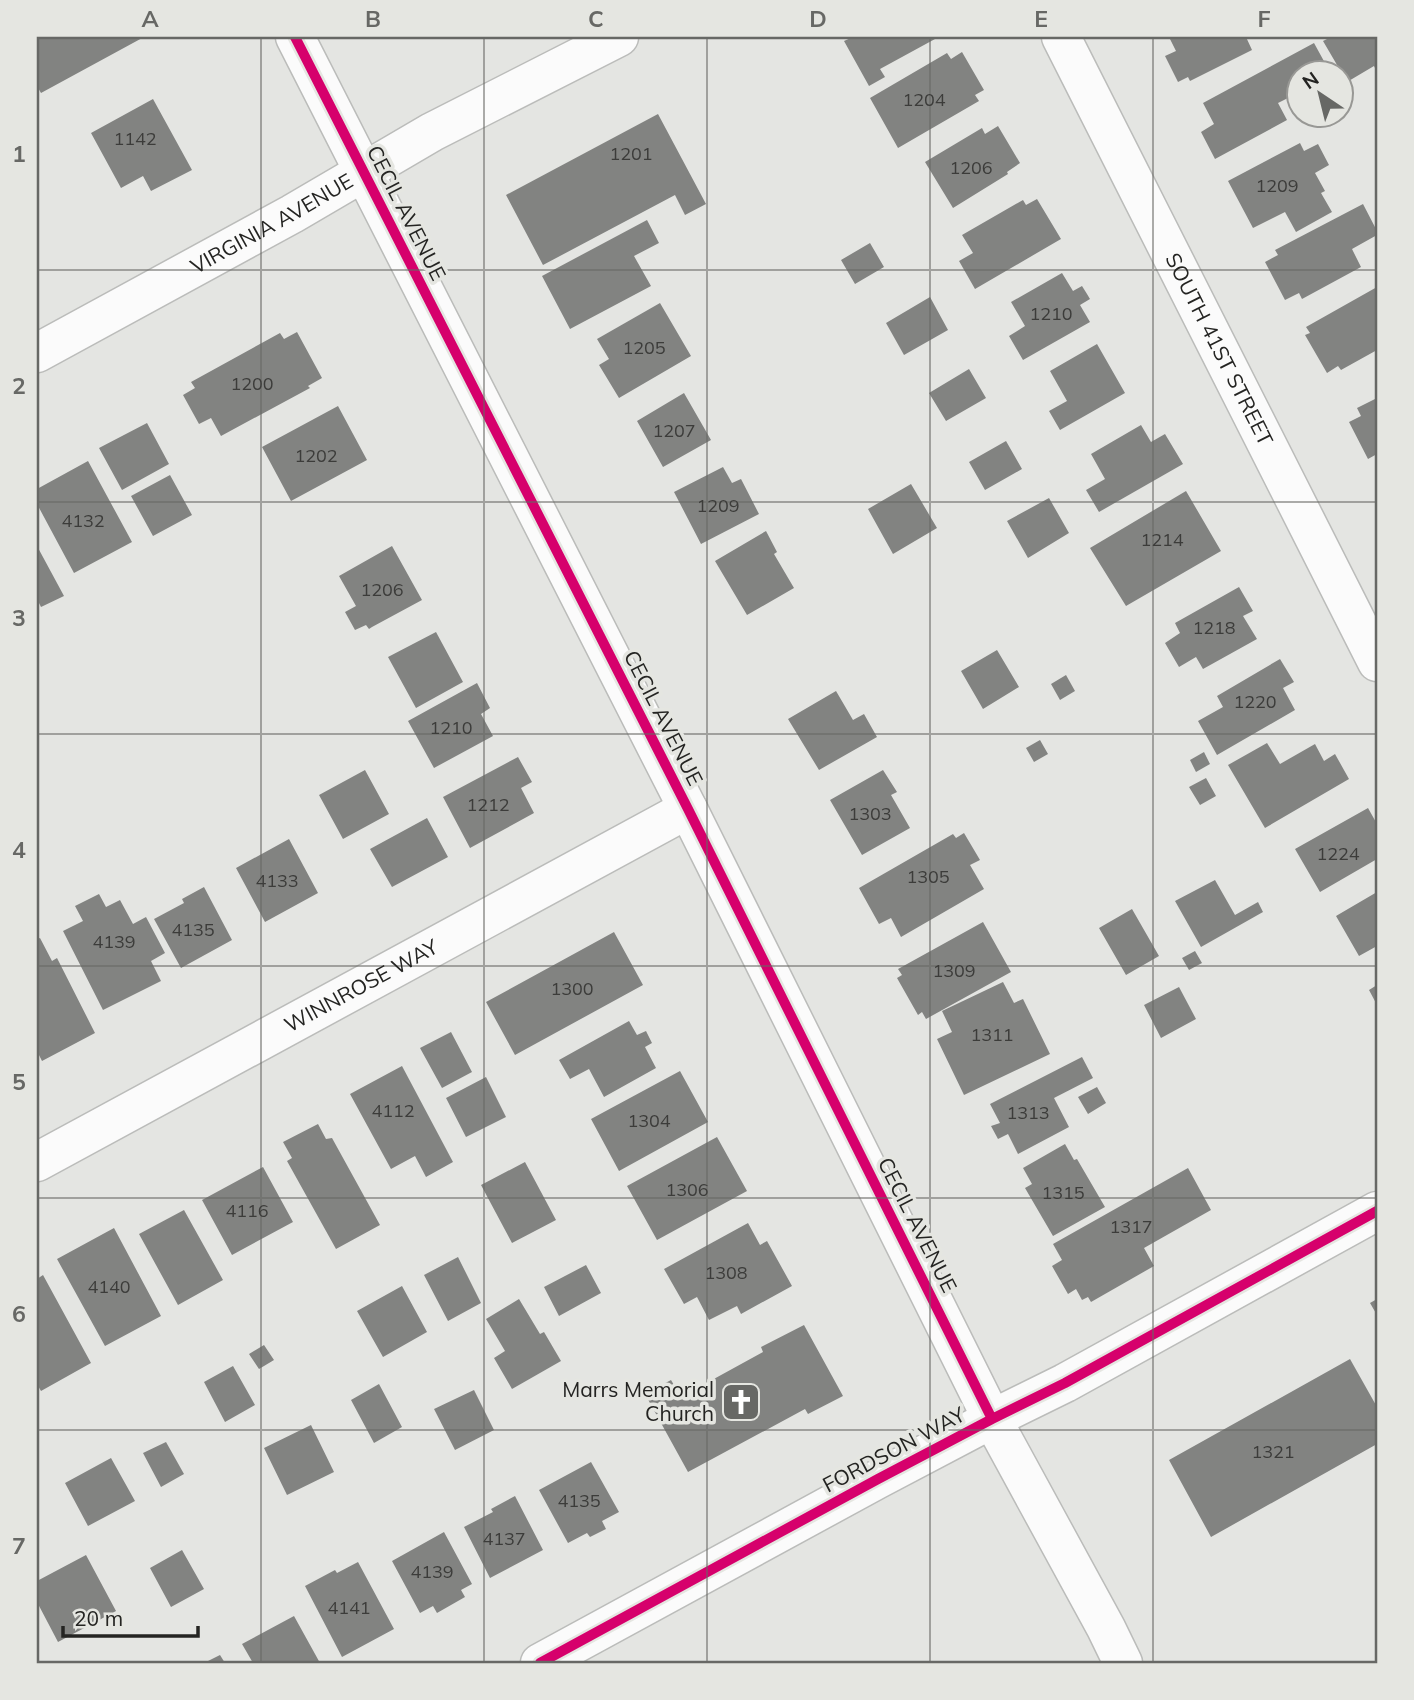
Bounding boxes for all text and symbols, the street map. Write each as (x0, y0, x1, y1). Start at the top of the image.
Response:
text: A (141, 4, 159, 33)
text: B (365, 4, 381, 33)
text: C (588, 4, 604, 33)
text: D (809, 4, 827, 33)
text: E (1034, 4, 1048, 33)
text: F (1257, 4, 1271, 33)
north arrow (1284, 60, 1354, 130)
text: N (1297, 66, 1323, 94)
house number: 1204 (902, 88, 946, 111)
house number: 1142 (113, 127, 157, 150)
text: 1 (12, 139, 26, 168)
street label: CECIL AVENUE (362, 141, 452, 284)
house number: 1201 (609, 142, 653, 165)
house number: 1206 (949, 156, 993, 179)
street label: VIRGINIA AVENUE (186, 167, 357, 279)
house number: 1209 (1255, 174, 1299, 197)
street label: SOUTH 41ST STREET (1160, 248, 1279, 450)
house number: 1210 (1029, 302, 1073, 325)
house number: 1205 (622, 336, 666, 359)
text: 2 (12, 371, 26, 400)
house number: 1200 (230, 372, 274, 395)
house number: 1207 (652, 419, 696, 442)
house number: 1202 (294, 444, 338, 467)
house number: 1209 (696, 494, 740, 517)
house number: 4132 (61, 509, 105, 532)
house number: 1214 (1140, 528, 1184, 551)
house number: 1206 (360, 578, 404, 601)
text: 3 (12, 603, 26, 632)
house number: 1218 (1192, 616, 1236, 639)
street label: CECIL AVENUE (619, 646, 709, 789)
house number: 1220 (1233, 690, 1277, 713)
house number: 1210 (429, 716, 473, 739)
house number: 1212 (466, 793, 510, 816)
house number: 1303 (848, 802, 892, 825)
text: 4 (12, 835, 26, 864)
house number: 1224 (1316, 842, 1360, 865)
house number: 1305 (906, 865, 950, 888)
house number: 4133 (255, 869, 299, 892)
house number: 4135 (171, 918, 215, 941)
house number: 4139 (92, 930, 136, 953)
street label: WINNROSE WAY (280, 933, 442, 1037)
house number: 1309 (932, 959, 976, 982)
house number: 1300 (550, 977, 594, 1000)
house number: 1311 (970, 1023, 1014, 1046)
text: 5 (12, 1067, 26, 1096)
house number: 4112 (371, 1099, 415, 1122)
house number: 1313 (1006, 1101, 1050, 1124)
house number: 1304 (627, 1109, 671, 1132)
street label: CECIL AVENUE (873, 1153, 963, 1296)
house number: 1306 (665, 1178, 709, 1201)
house number: 1315 (1041, 1181, 1085, 1204)
house number: 4116 (225, 1199, 269, 1222)
house number: 1317 (1109, 1215, 1153, 1238)
house number: 1308 (704, 1261, 748, 1284)
house number: 4140 (87, 1275, 131, 1298)
text: 6 (12, 1299, 26, 1328)
place label: Marrs Memorial Church (562, 1376, 714, 1426)
church icon: Marrs Memorial Church (720, 1381, 762, 1423)
street label: FORDSON WAY (818, 1401, 969, 1498)
house number: 1321 (1251, 1440, 1295, 1463)
house number: 4135 (557, 1489, 601, 1512)
house number: 4137 (482, 1527, 526, 1550)
text: 7 (12, 1531, 26, 1560)
house number: 4139 (410, 1560, 454, 1583)
scale bar (63, 1595, 198, 1639)
house number: 4141 (327, 1596, 371, 1619)
text: 20 m (74, 1605, 123, 1631)

